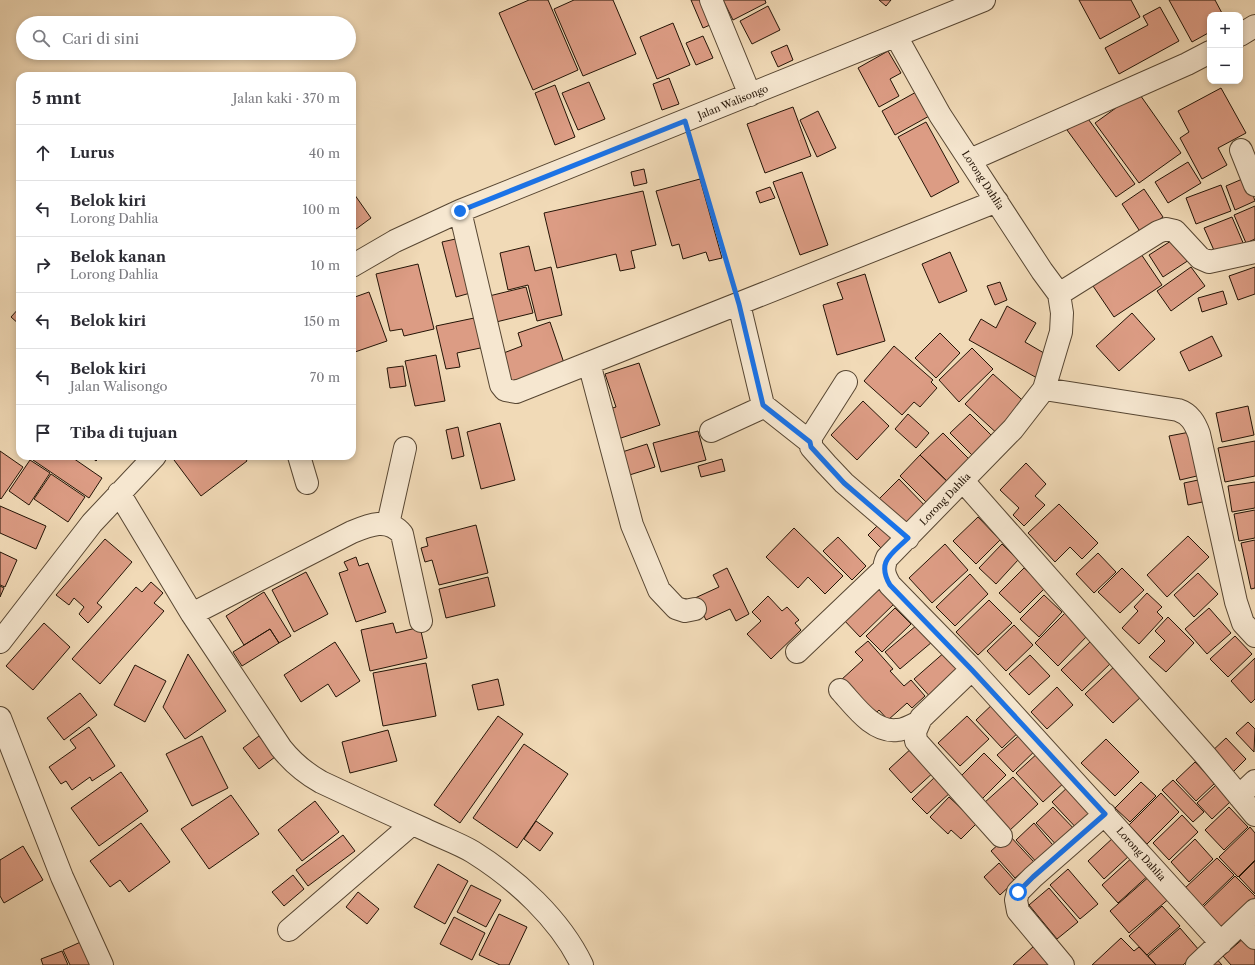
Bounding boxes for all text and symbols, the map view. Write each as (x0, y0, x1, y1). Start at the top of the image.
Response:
map controls (1207, 12, 1243, 84)
button: + (1207, 12, 1243, 48)
search box (16, 16, 356, 60)
icon: search (30, 27, 52, 49)
text: Cari di sini (62, 29, 139, 48)
button: − (1207, 48, 1243, 84)
street label: Jalan Walisongo (694, 82, 770, 123)
text: 5 mnt (32, 88, 81, 108)
text: Jalan kaki · 370 m (233, 90, 340, 106)
icon: ahead (32, 142, 54, 164)
text: Lurus (70, 143, 115, 162)
text: 40 m (309, 145, 340, 161)
street label: Lorong Dahlia (959, 148, 1007, 213)
text: Belok kiri (70, 191, 146, 210)
icon: left (32, 198, 54, 220)
text: 100 m (302, 201, 340, 217)
route end (451, 202, 469, 220)
text: Lorong Dahlia (70, 210, 158, 226)
text: Belok kanan (70, 247, 166, 266)
icon: right (32, 254, 54, 276)
text: 10 m (311, 257, 340, 273)
text: Lorong Dahlia (70, 266, 158, 282)
icon: left (32, 310, 54, 332)
text: Belok kiri (70, 311, 146, 330)
text: 150 m (304, 313, 340, 329)
text: Belok kiri (70, 359, 146, 378)
icon: left (32, 366, 54, 388)
text: 70 m (310, 369, 340, 385)
text: Jalan Walisongo (70, 378, 167, 394)
icon: arrive (32, 422, 54, 444)
text: Tiba di tujuan (70, 423, 178, 442)
street label: Lorong Dahlia (917, 470, 974, 528)
street label: Lorong Dahlia (1113, 824, 1169, 884)
route start (1009, 883, 1027, 901)

